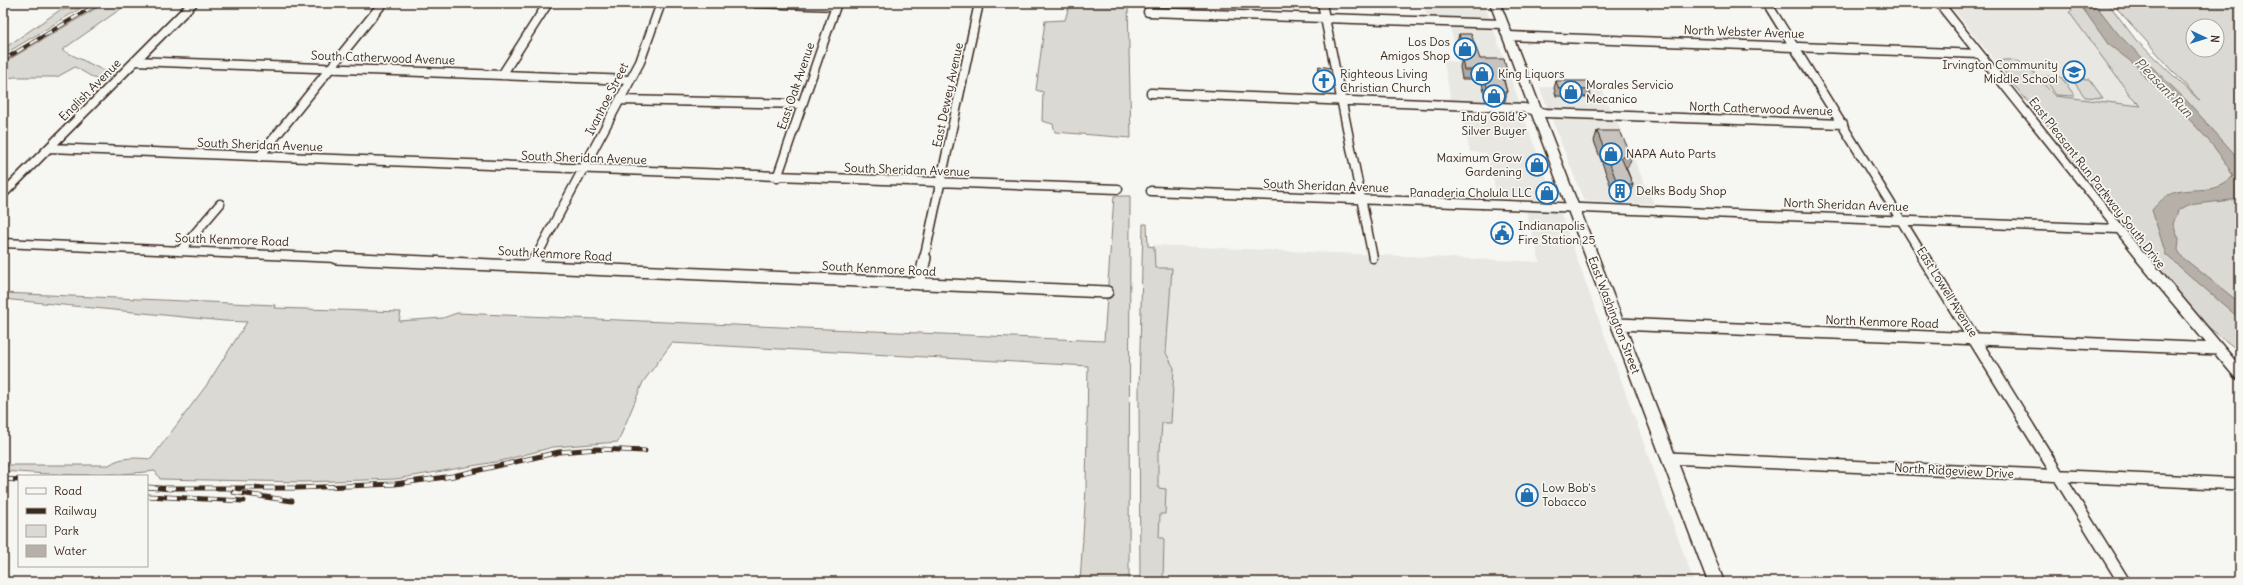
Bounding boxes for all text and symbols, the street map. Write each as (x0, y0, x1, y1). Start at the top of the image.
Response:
north arrow (2185, 18, 2225, 58)
street label: North Webster Avenue (1683, 22, 1805, 41)
place label: Los Dos Amigos Shop (1380, 34, 1450, 63)
text: N (2208, 34, 2222, 43)
shop icon: Los Dos Amigos Shop (1452, 36, 1478, 62)
street label: East Oak Avenue (774, 40, 818, 132)
street label: East Dewey Avenue (929, 41, 966, 149)
street label: South Catherwood Avenue (311, 47, 455, 68)
water label: Pleasant Run (2131, 54, 2197, 121)
street label: English Avenue (56, 56, 124, 124)
place label: Irvington Community Middle School (1942, 57, 2058, 86)
school or university icon: Irvington Community Middle School (2061, 59, 2087, 85)
street label: Ivanhoe Street (582, 60, 631, 138)
shop icon: King Liquors (1469, 61, 1495, 87)
place label: Righteous Living Christian Church (1340, 66, 1431, 95)
place label: King Liquors (1498, 66, 1565, 81)
church icon: Righteous Living Christian Church (1311, 68, 1337, 94)
place label: Morales Servicio Mecanico (1586, 77, 1674, 106)
shop icon: Morales Servicio Mecanico (1558, 79, 1584, 105)
shop icon: Indy Gold & Silver Buyer (1481, 83, 1507, 109)
street label: East Pleasant Run Parkway South Drive (2026, 94, 2169, 271)
street label: North Catherwood Avenue (1689, 98, 1833, 119)
place label: Indy Gold & Silver Buyer (1461, 109, 1527, 138)
street label: South Sheridan Avenue (197, 135, 323, 154)
shop icon: NAPA Auto Parts (1598, 141, 1624, 167)
place label: NAPA Auto Parts (1626, 146, 1716, 161)
street label: South Sheridan Avenue (521, 148, 647, 167)
place label: Maximum Grow Gardening (1436, 150, 1523, 179)
shop icon: Maximum Grow Gardening (1524, 152, 1550, 178)
street label: South Sheridan Avenue (844, 160, 970, 179)
street label: South Sheridan Avenue (1263, 176, 1389, 195)
building icon: Delks Body Shop (1607, 178, 1633, 204)
shop icon: Panaderia Cholula LLC (1534, 180, 1560, 206)
place label: Delks Body Shop (1636, 183, 1727, 198)
place label: Panaderia Cholula LLC (1410, 185, 1532, 200)
street label: North Sheridan Avenue (1783, 195, 1909, 214)
place label: Indianapolis Fire Station 25 (1518, 218, 1596, 247)
public building icon: Indianapolis Fire Station 25 (1489, 220, 1515, 246)
street label: South Kenmore Road (175, 230, 289, 249)
street label: South Kenmore Road (498, 243, 612, 264)
street label: East Lowell Avenue (1914, 244, 1981, 340)
street label: East Washington Street (1585, 254, 1644, 376)
street label: South Kenmore Road (822, 258, 936, 279)
street label: North Kenmore Road (1825, 312, 1939, 331)
street label: North Ridgeview Drive (1894, 460, 2014, 481)
legend (18, 475, 148, 567)
place label: Low Bob's Tobacco (1542, 480, 1596, 509)
shop icon: Low Bob's Tobacco (1514, 482, 1540, 508)
text: Road (54, 483, 82, 498)
text: Railway (54, 503, 97, 518)
text: Park (54, 523, 79, 538)
text: Water (54, 543, 87, 558)

